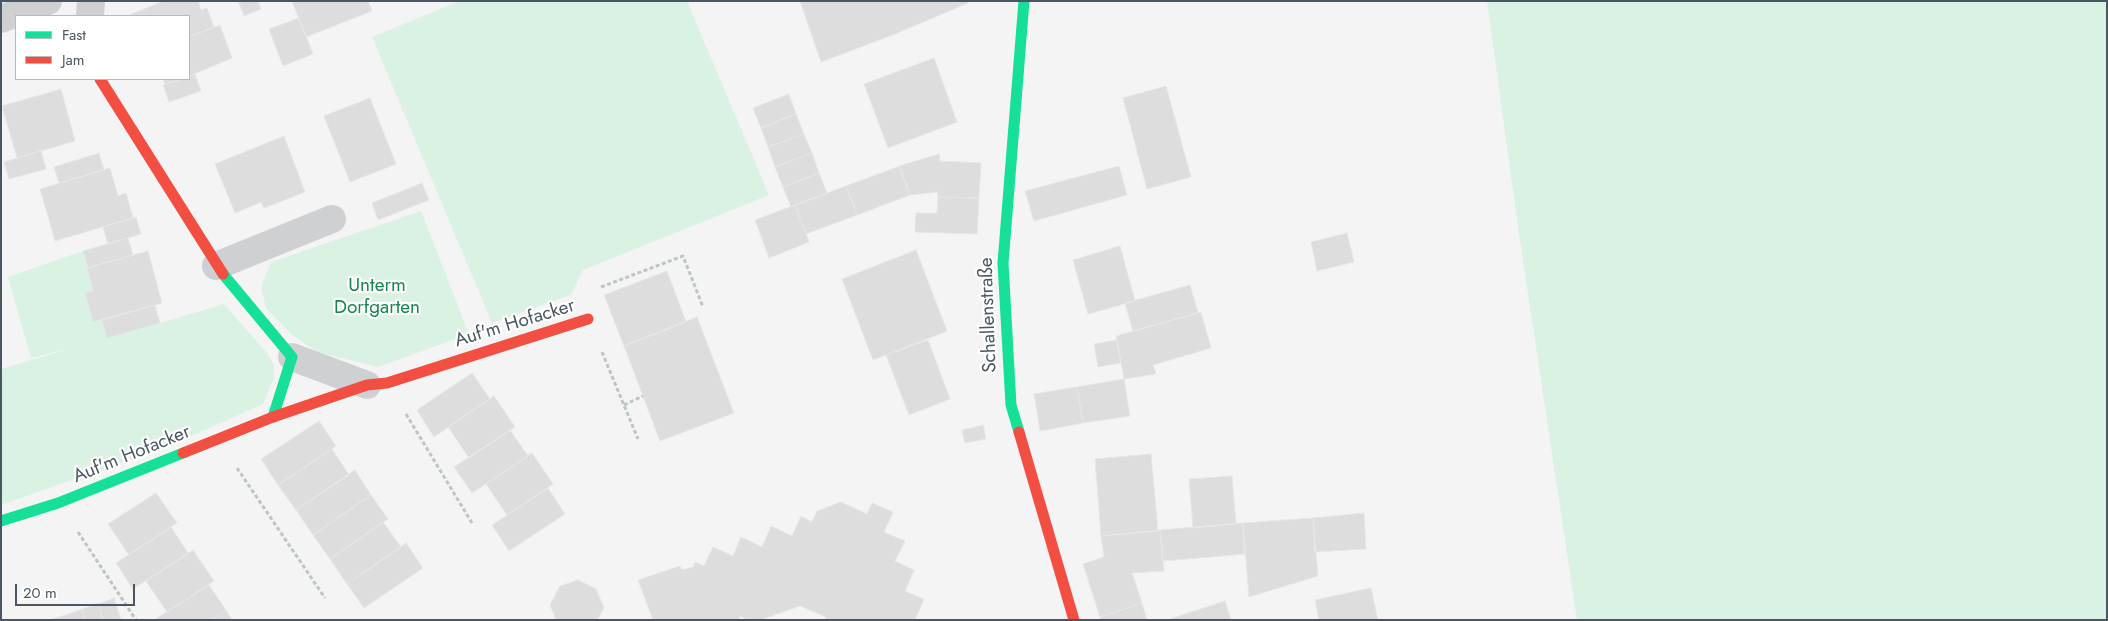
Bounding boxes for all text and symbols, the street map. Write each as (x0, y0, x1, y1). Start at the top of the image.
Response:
legend (15, 15, 190, 80)
text: Fast (62, 24, 86, 46)
text: Jam (62, 49, 85, 71)
street label: Schallenstraße (976, 257, 1002, 373)
park label: Unterm Dorfgarten (334, 275, 420, 319)
street label: Auf'm Hofacker (452, 295, 578, 353)
street label: Auf'm Hofacker (70, 421, 194, 489)
scale bar (18, 574, 138, 606)
text: 20 m (23, 582, 57, 604)

